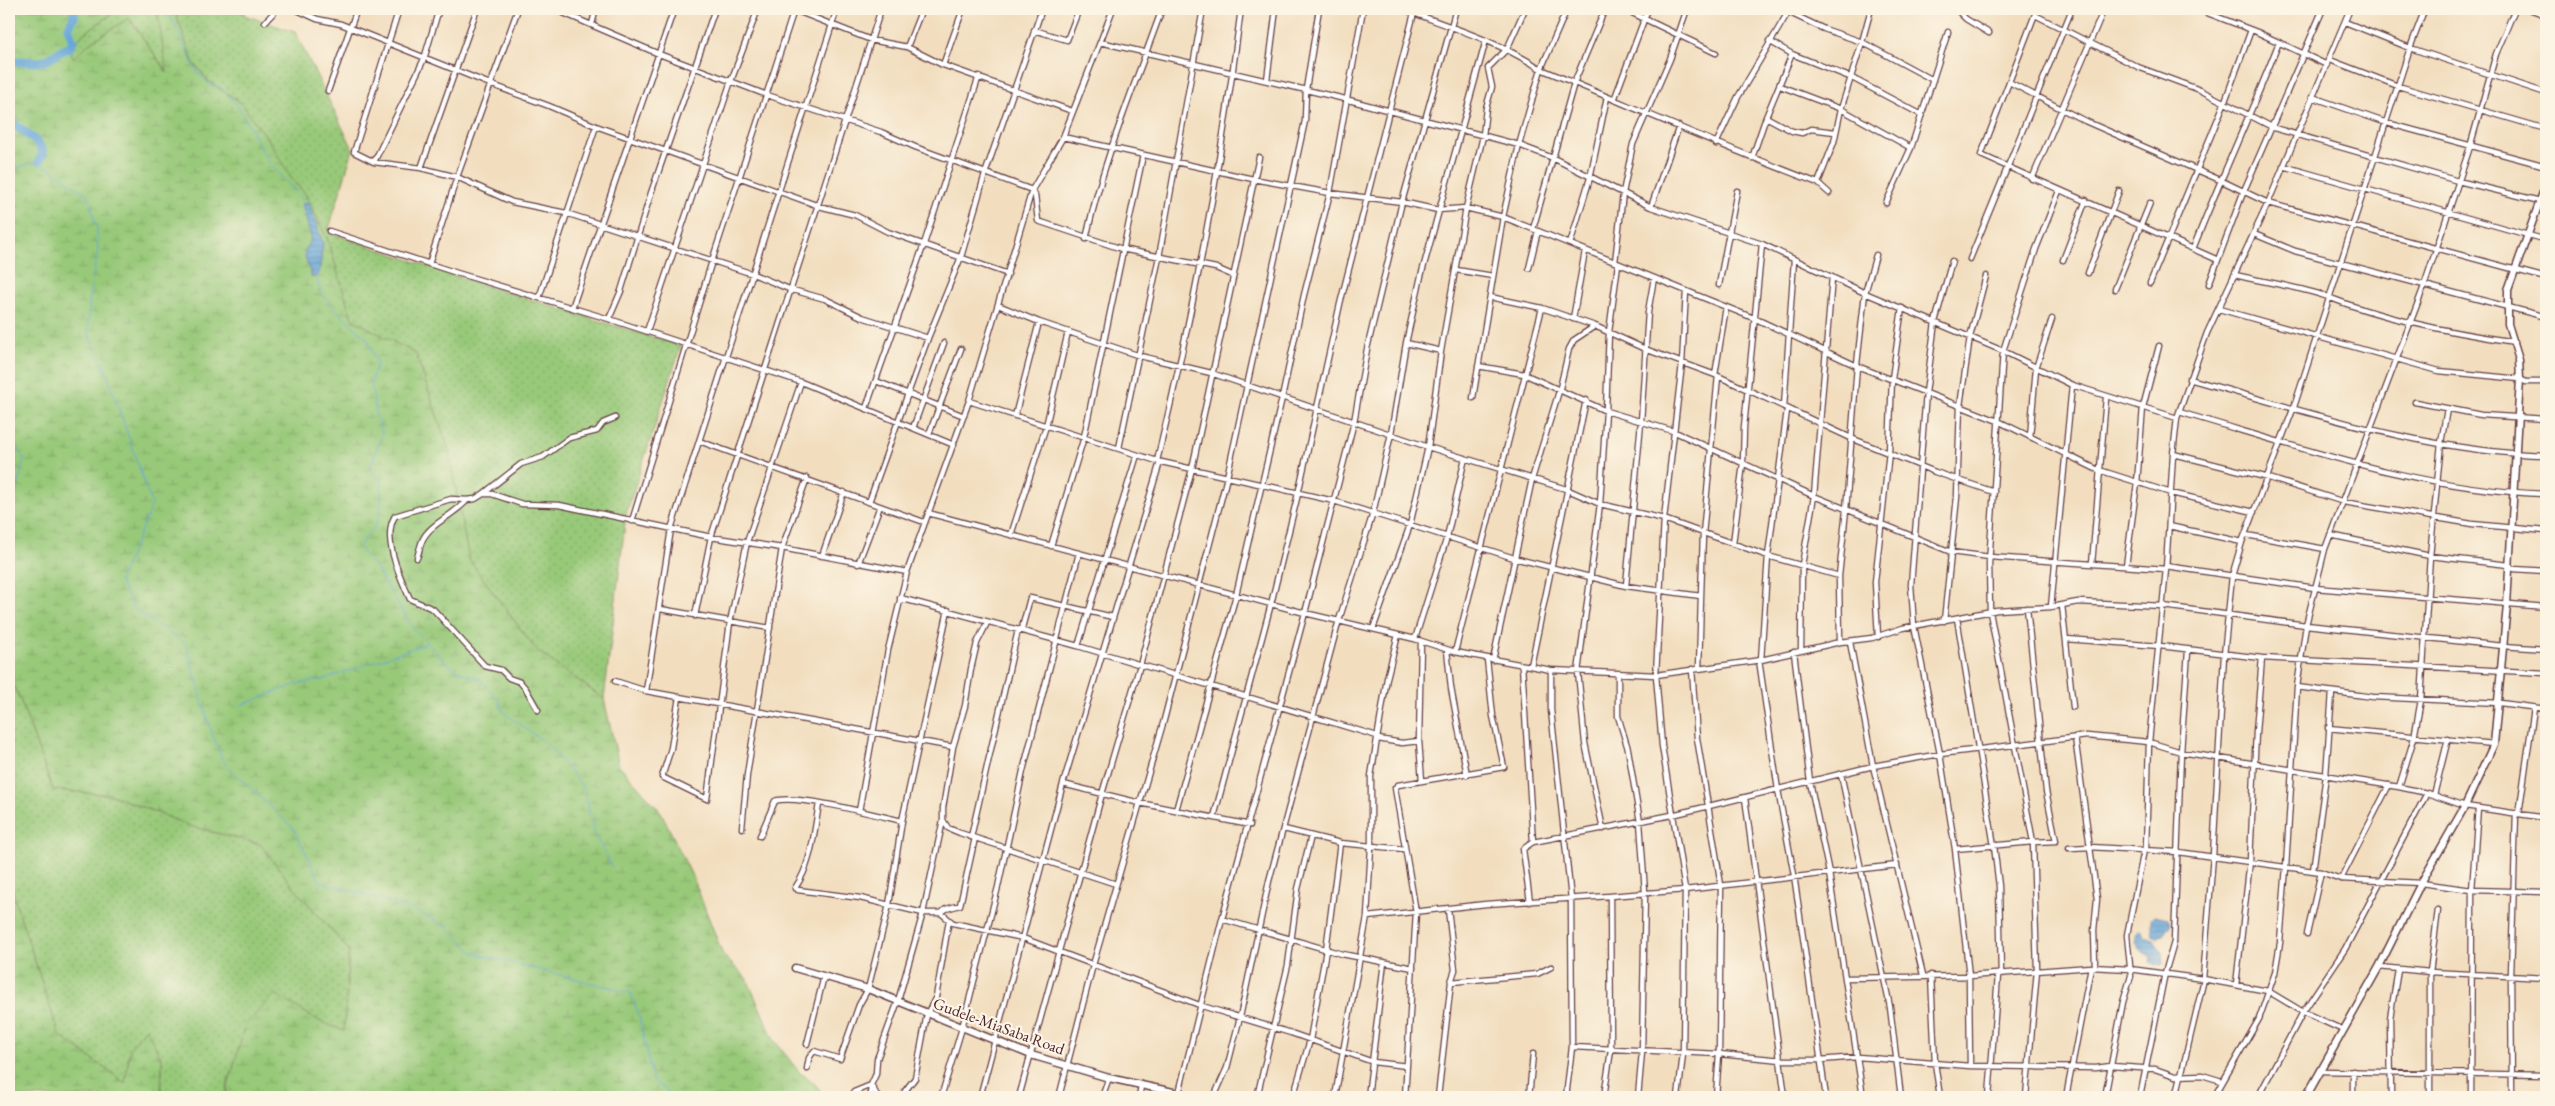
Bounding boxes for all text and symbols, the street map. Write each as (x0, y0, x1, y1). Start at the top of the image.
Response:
street label: Gudele-MiaSaba Road (930, 992, 1068, 1060)

